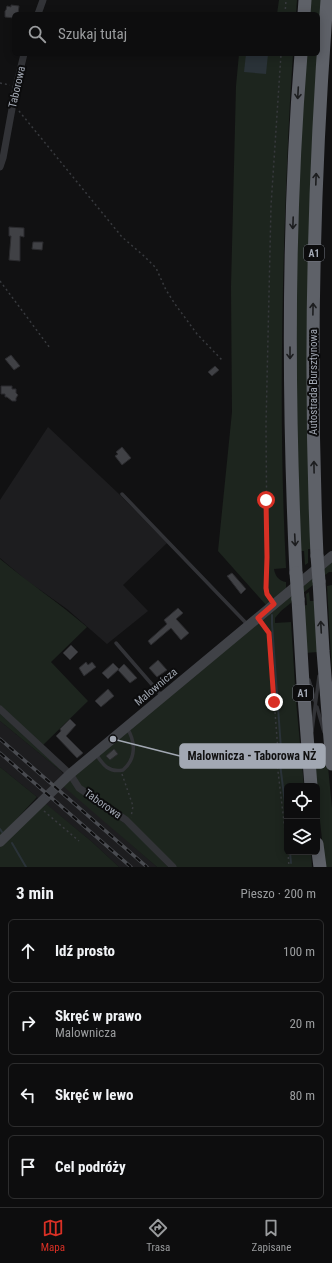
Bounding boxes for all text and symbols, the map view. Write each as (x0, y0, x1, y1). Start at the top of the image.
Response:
search box (12, 12, 320, 56)
icon: search (26, 23, 48, 45)
text: Szukaj tutaj (58, 25, 127, 43)
street label: Taborowa (6, 65, 28, 109)
one-way arrow (295, 86, 302, 99)
one-way arrow (312, 173, 320, 186)
one-way arrow (289, 216, 297, 229)
road number: A1 (304, 245, 324, 261)
one-way arrow (309, 303, 317, 316)
street label: Autostrada Bursztynowa (307, 329, 320, 435)
one-way arrow (286, 346, 294, 359)
one-way arrow (310, 461, 318, 474)
route start (257, 491, 275, 509)
one-way arrow (291, 533, 298, 546)
one-way arrow (318, 621, 325, 634)
street label: Malownicza (132, 665, 180, 709)
road number: A1 (293, 685, 313, 701)
route end (265, 693, 283, 711)
callout: Malownicza - Taborowa NŻ (180, 744, 325, 768)
text: Malownicza - Taborowa NŻ (188, 748, 316, 763)
map controls (284, 783, 320, 855)
button: locate (284, 783, 320, 819)
street label: Taborowa (82, 786, 124, 822)
button: layers (284, 819, 320, 855)
text: 3 min (16, 883, 54, 903)
text: Pieszo · 200 m (241, 886, 316, 901)
icon: ahead (17, 940, 39, 962)
text: Idź prosto (55, 942, 115, 960)
text: 100 m (283, 944, 315, 959)
text: Skręć w prawo (55, 1007, 142, 1025)
icon: right (17, 1012, 39, 1034)
text: 20 m (289, 1016, 315, 1031)
text: Malownicza (55, 1025, 116, 1040)
icon: left (17, 1084, 39, 1106)
text: Skręć w lewo (55, 1086, 134, 1104)
text: 80 m (289, 1088, 315, 1103)
icon: arrive (17, 1156, 39, 1178)
text: Cel podróży (55, 1158, 126, 1176)
tab: Mapa (41, 1217, 65, 1254)
tab: Trasa (146, 1217, 170, 1254)
tab: Zapisane (252, 1217, 291, 1254)

